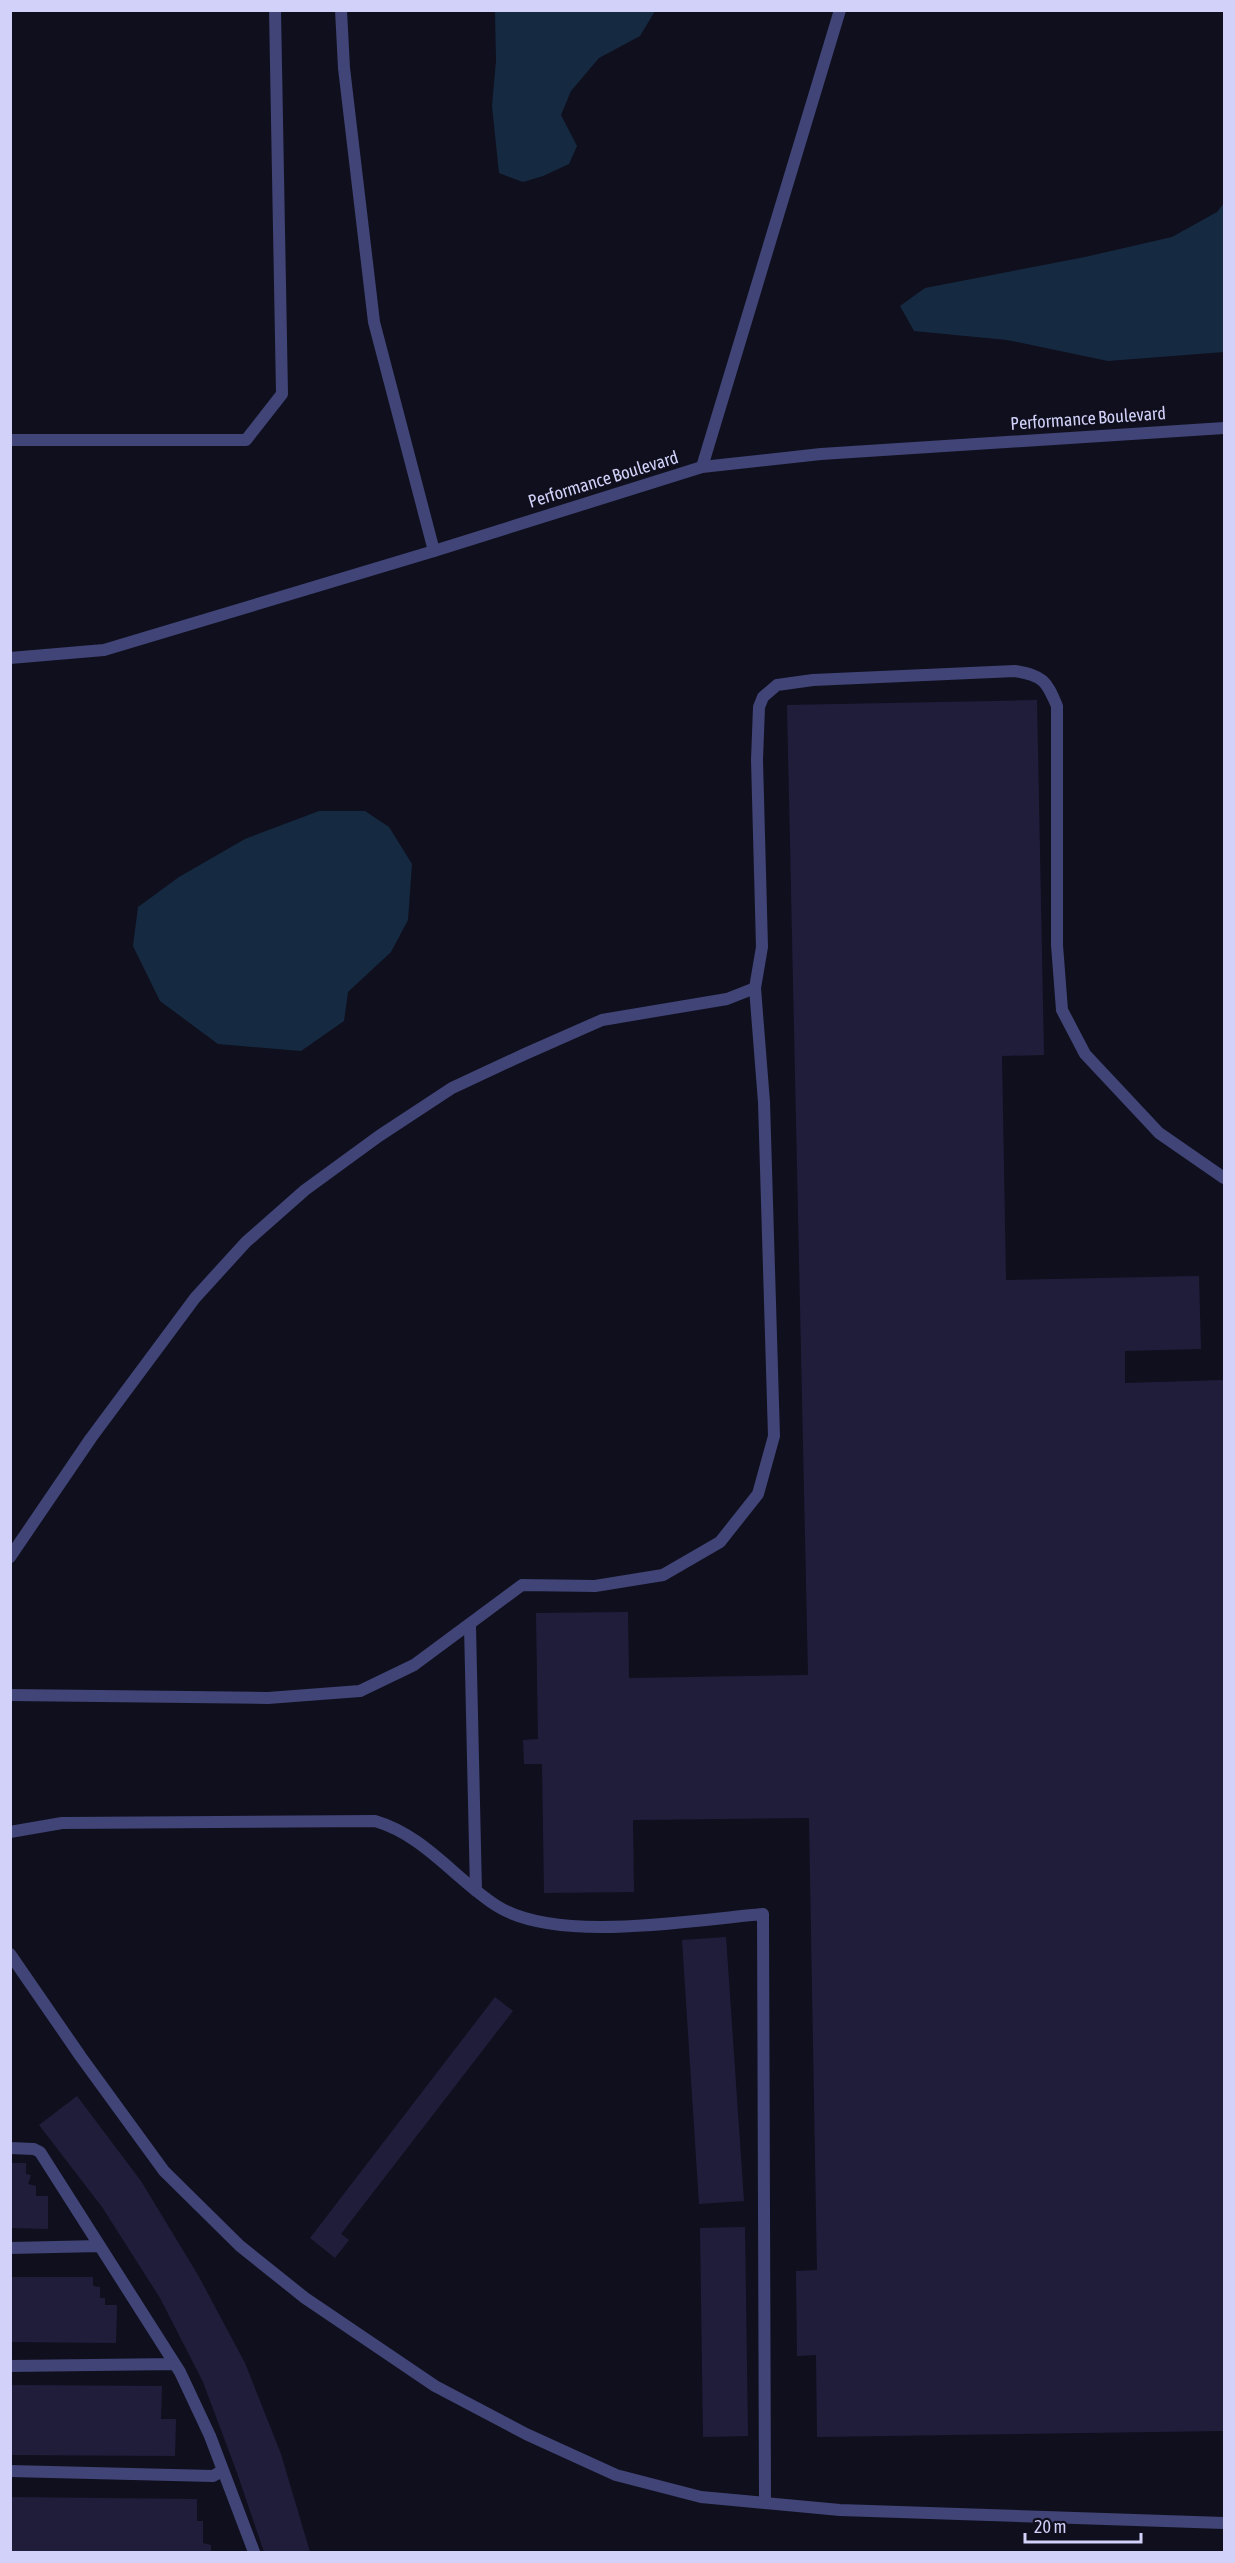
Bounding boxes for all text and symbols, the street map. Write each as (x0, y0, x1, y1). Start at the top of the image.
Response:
street label: Performance Boulevard (1010, 402, 1166, 434)
street label: Performance Boulevard (525, 446, 681, 512)
scale bar (1025, 2506, 1140, 2544)
text: 20 m (1034, 2516, 1066, 2537)

